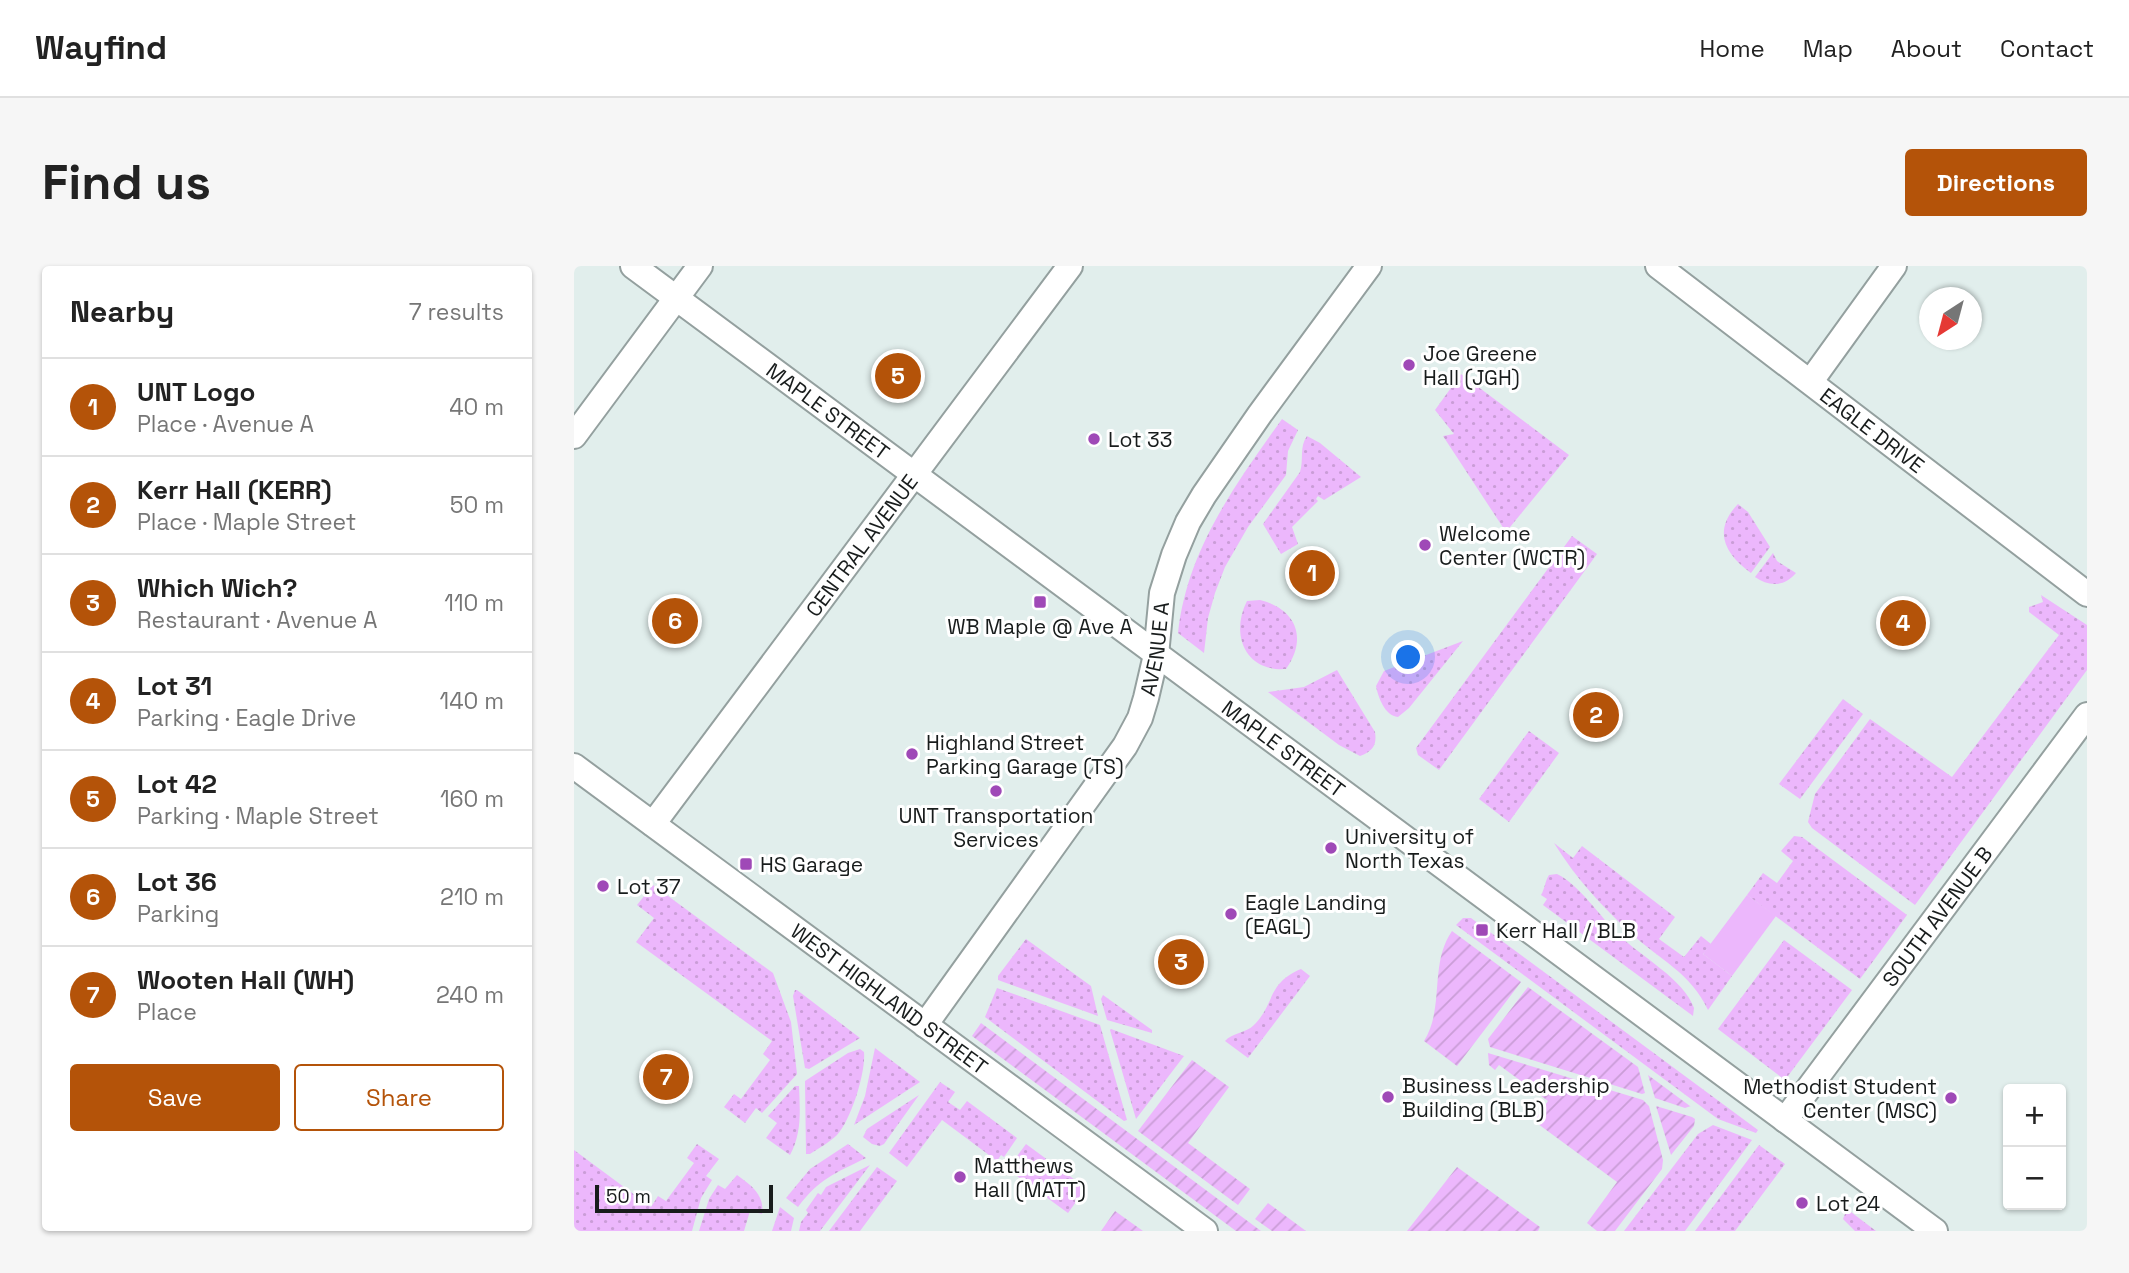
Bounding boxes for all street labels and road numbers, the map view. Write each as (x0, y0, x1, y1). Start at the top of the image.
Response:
street label: MAPLE STREET (761, 356, 895, 465)
street label: EAGLE DRIVE (1815, 381, 1930, 479)
street label: CENTRAL AVENUE (799, 469, 923, 622)
street label: AVENUE A (1133, 600, 1175, 699)
street label: MAPLE STREET (1217, 694, 1351, 803)
street label: SOUTH AVENUE B (1876, 841, 1998, 992)
street label: WEST HIGHLAND STREET (786, 917, 993, 1080)

